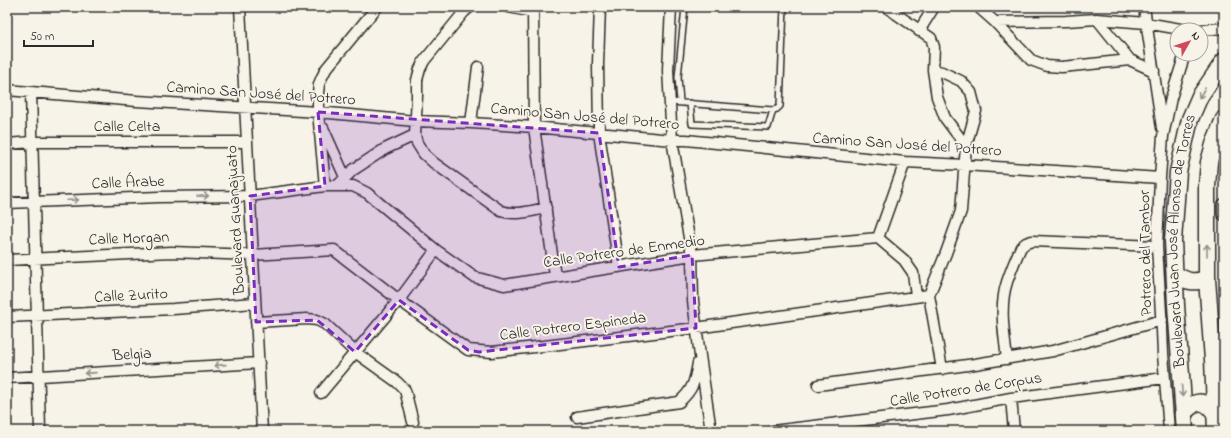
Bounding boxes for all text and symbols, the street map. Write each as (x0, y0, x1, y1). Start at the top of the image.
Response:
scale bar (24, 22, 93, 48)
north arrow (1169, 22, 1209, 62)
text: 50 m (30, 28, 54, 46)
text: N (1187, 28, 1205, 44)
street label: Camino San José del Potrero (166, 75, 356, 113)
one-way arrow (1198, 87, 1206, 98)
street label: Camino San José del Potrero (490, 97, 680, 137)
street label: Boulevard Juan José Alonso de Torres (1161, 110, 1203, 370)
street label: Calle Celta (94, 115, 160, 139)
street label: Camino San José del Potrero (812, 126, 1002, 164)
street label: Boulevard Guanajuato (220, 145, 252, 296)
street label: Calle Árabe (91, 170, 166, 196)
street label: Potrero del Tambor (1133, 190, 1159, 316)
one-way arrow (196, 192, 209, 200)
one-way arrow (66, 197, 79, 204)
street label: Calle Morgan (88, 226, 170, 252)
street label: Calle Potrero de Enmedio (542, 229, 706, 275)
one-way arrow (1203, 244, 1211, 257)
street label: Calle Zurito (94, 282, 168, 310)
street label: Calle Potrero Espineda (498, 306, 648, 348)
street label: Belgia (111, 342, 152, 368)
one-way arrow (214, 361, 227, 369)
street label: Calle Potrero de Corpus (888, 366, 1044, 414)
one-way arrow (84, 370, 97, 377)
one-way arrow (1179, 384, 1186, 397)

